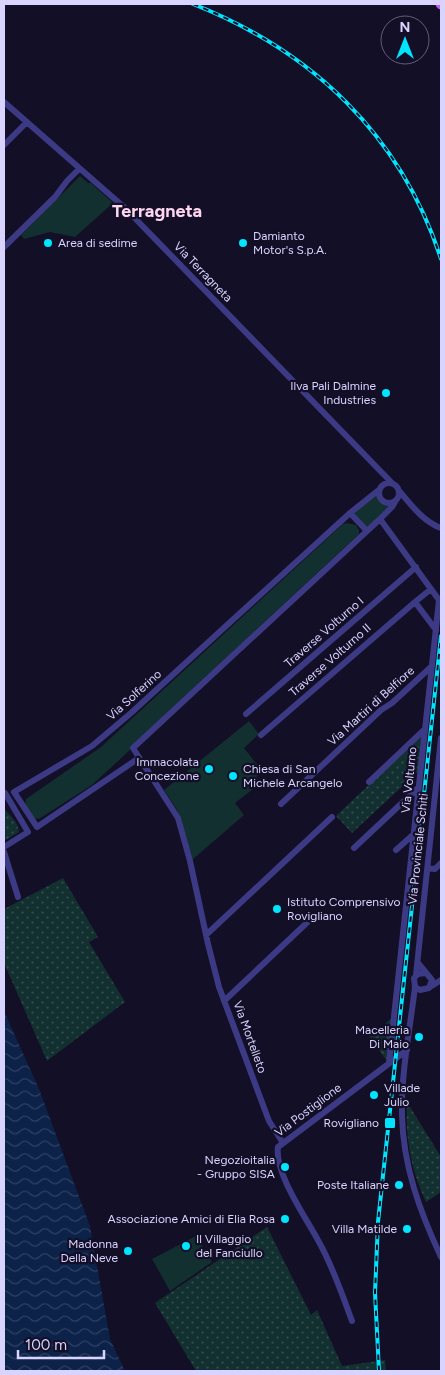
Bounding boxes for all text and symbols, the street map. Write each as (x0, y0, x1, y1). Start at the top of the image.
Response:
north arrow (380, 15, 430, 65)
text: N (400, 19, 410, 36)
district label: Terragneta (112, 200, 202, 222)
place label: Damianto Motor's S.p.A. (253, 229, 327, 257)
place label: Area di sedime (58, 236, 138, 250)
marker: Area di sedime (42, 237, 54, 249)
marker: Damianto Motor's S.p.A. (237, 237, 249, 249)
street label: Via Terragneta (171, 239, 235, 305)
place label: Ilva Pali Dalmine Industries (290, 379, 376, 407)
marker: Ilva Pali Dalmine Industries (380, 387, 392, 399)
street label: Traverse Volturno I (281, 594, 367, 670)
street label: Traverse Volturno II (286, 621, 374, 699)
street label: Via Martiri di Belfiore (325, 663, 418, 749)
street label: Via Solferino (104, 667, 164, 723)
street label: Via Volturno (399, 746, 419, 814)
place label: Immacolata Concezione (135, 755, 199, 783)
place label: Chiesa di San Michele Arcangelo (243, 762, 343, 790)
marker: Immacolata Concezione (203, 763, 215, 775)
marker: Chiesa di San Michele Arcangelo (227, 770, 239, 782)
street label: Via Provinciale Schiti (405, 793, 431, 905)
place label: Istituto Comprensivo Rovigliano (287, 895, 401, 923)
marker: Istituto Comprensivo Rovigliano (271, 903, 283, 915)
street label: Via Mortelleto (230, 999, 270, 1075)
place label: Macelleria Di Maio (355, 1023, 409, 1051)
marker: Macelleria Di Maio (413, 1031, 425, 1043)
street label: Via Postiglione (272, 1080, 344, 1140)
place label: Villade Julio (384, 1081, 421, 1109)
marker: Villade Julio (368, 1089, 380, 1101)
place label: Rovigliano (323, 1116, 379, 1130)
marker: Rovigliano (383, 1116, 397, 1130)
place label: Negozioitalia - Gruppo SISA (197, 1153, 275, 1181)
marker: Negozioitalia - Gruppo SISA (279, 1161, 291, 1173)
place label: Poste Italiane (317, 1178, 389, 1192)
marker: Poste Italiane (393, 1179, 405, 1191)
place label: Associazione Amici di Elia Rosa (108, 1212, 275, 1226)
marker: Associazione Amici di Elia Rosa (279, 1213, 291, 1225)
place label: Villa Matilde (332, 1222, 397, 1236)
marker: Villa Matilde (401, 1223, 413, 1235)
place label: Il Villaggio del Fanciullo (196, 1232, 263, 1260)
place label: Madonna Della Neve (60, 1237, 118, 1265)
marker: Il Villaggio del Fanciullo (180, 1240, 192, 1252)
marker: Madonna Della Neve (122, 1245, 134, 1257)
scale bar (18, 1328, 104, 1360)
text: 100 m (25, 1336, 67, 1354)

